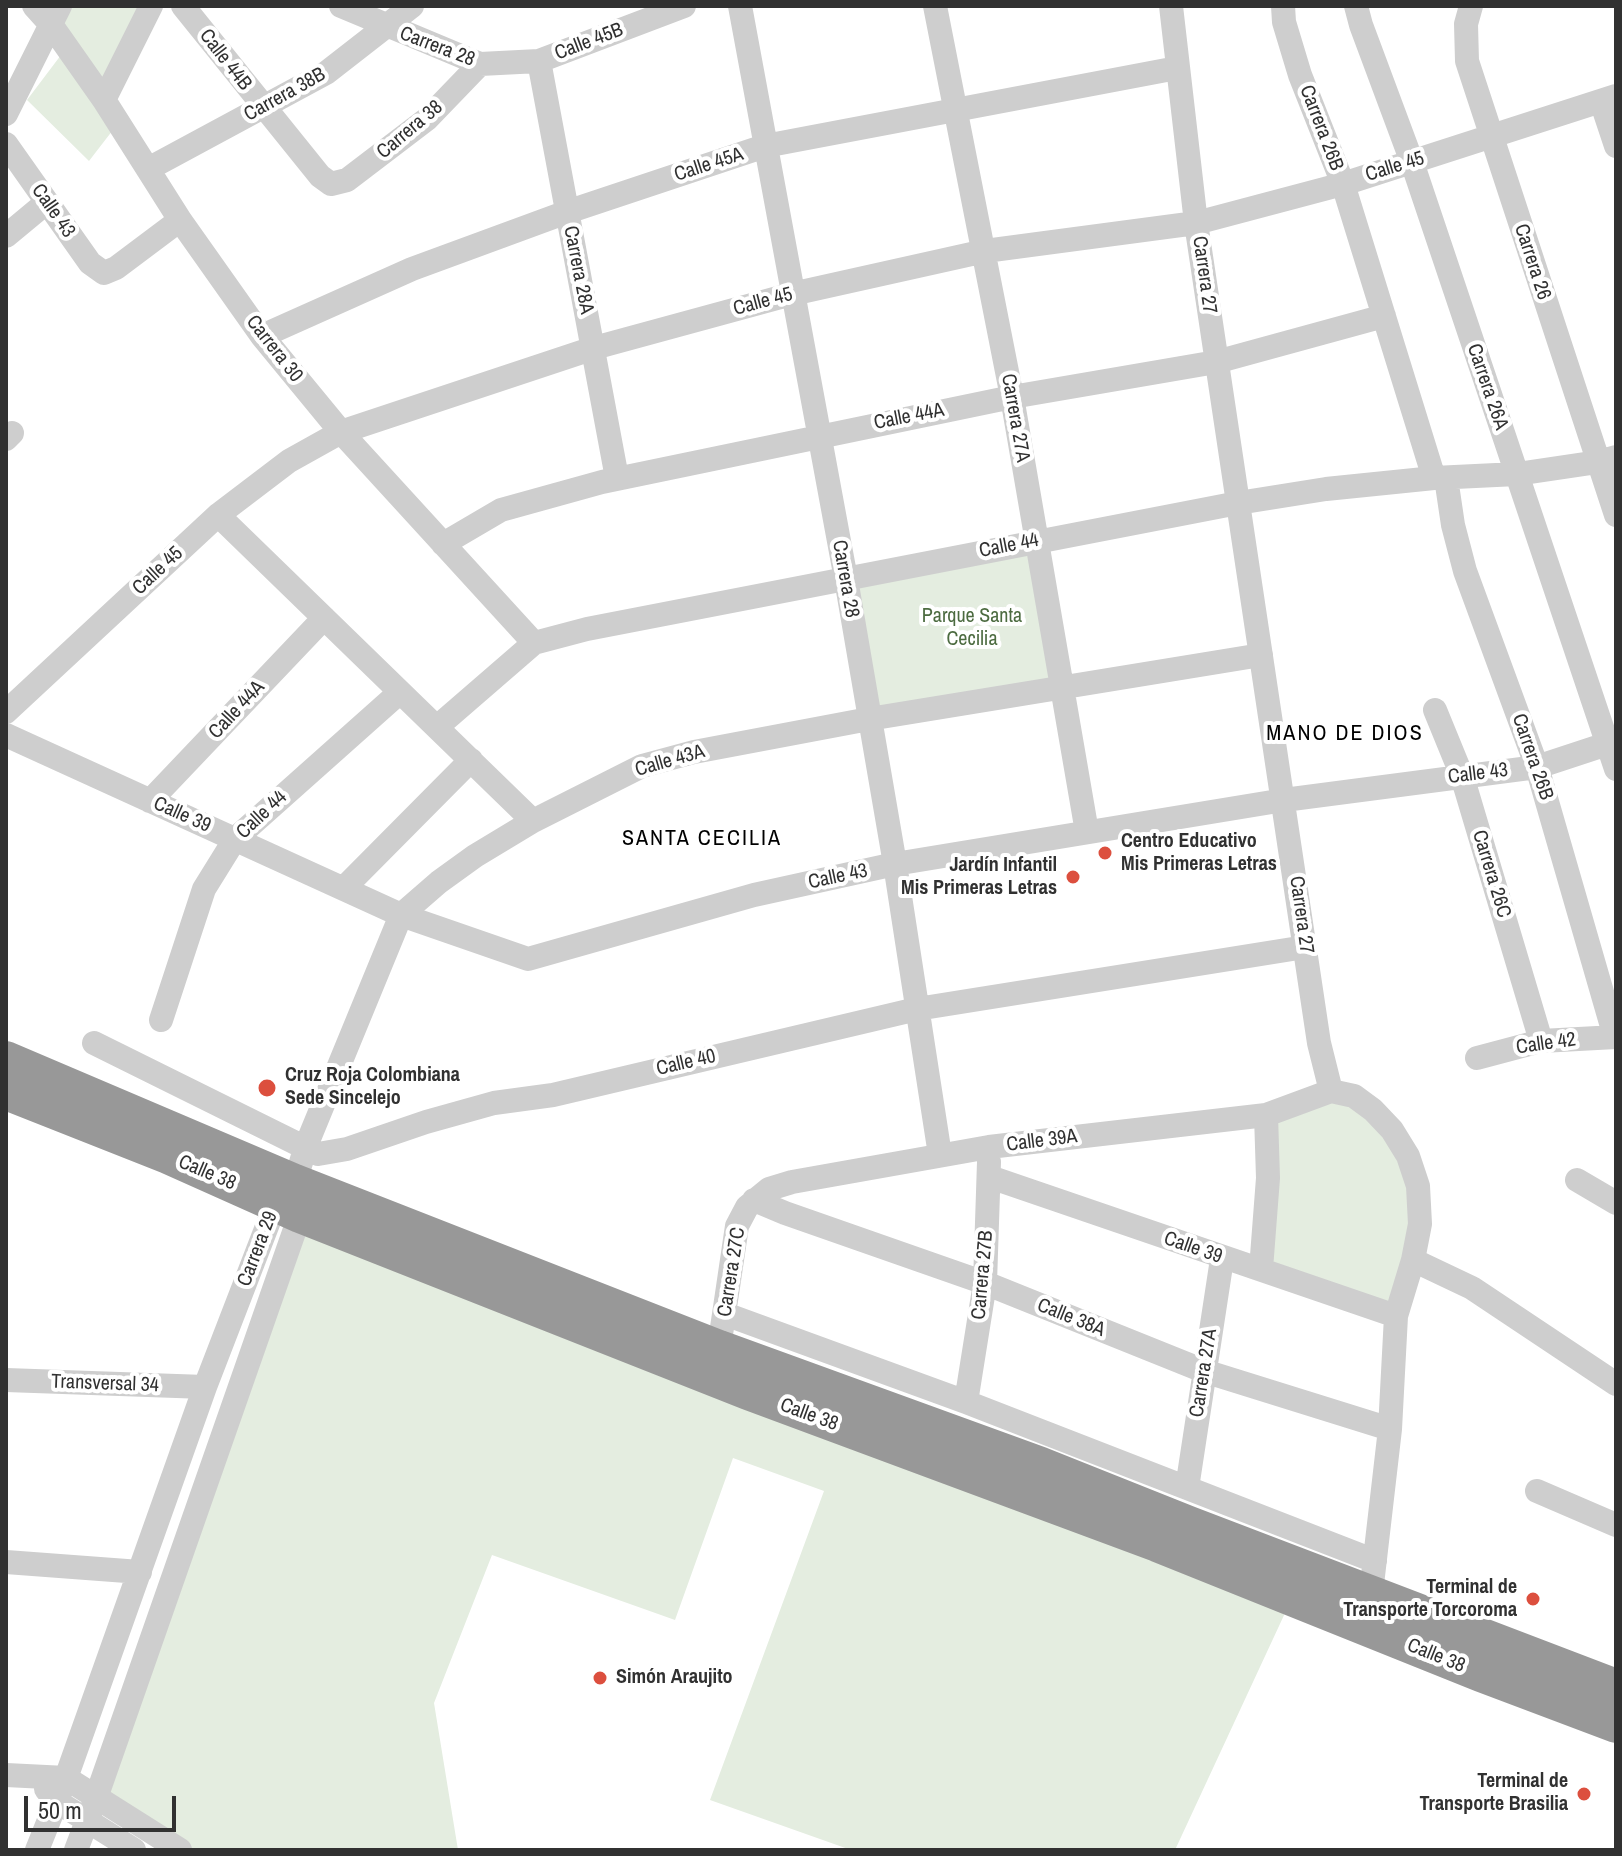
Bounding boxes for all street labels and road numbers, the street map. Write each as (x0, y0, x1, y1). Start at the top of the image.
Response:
street label: Calle 45B (552, 18, 626, 66)
street label: Carrera 28 (396, 22, 478, 72)
street label: Calle 44B (194, 25, 256, 95)
street label: Carrera 38B (240, 63, 330, 127)
street label: Carrera 26B (1294, 82, 1348, 174)
street label: Carrera 38 (372, 96, 448, 164)
street label: Calle 45A (671, 143, 747, 187)
street label: Calle 45 (1363, 147, 1427, 187)
street label: Calle 43 (26, 179, 80, 243)
street label: Carrera 26 (1508, 221, 1556, 303)
street label: Carrera 28A (558, 224, 598, 316)
street label: Carrera 27 (1187, 235, 1221, 315)
street label: Calle 45 (731, 283, 795, 321)
street label: Carrera 30 (240, 311, 308, 387)
street label: Carrera 26A (1461, 341, 1513, 433)
street label: Carrera 27A (995, 372, 1035, 464)
street label: Calle 44A (872, 398, 946, 436)
street label: Calle 44 (977, 528, 1041, 564)
street label: Carrera 28 (826, 538, 864, 620)
street label: Calle 45 (128, 542, 188, 600)
street label: Calle 44A (204, 676, 270, 744)
street label: Carrera 26B (1506, 711, 1558, 803)
street label: Calle 43A (633, 740, 707, 782)
street label: Calle 43 (1447, 758, 1509, 790)
street label: Calle 44 (232, 786, 292, 844)
street label: Calle 39 (150, 792, 214, 838)
street label: Carrera 26C (1466, 827, 1516, 921)
street label: Calle 43 (806, 859, 870, 895)
street label: Carrera 27 (1284, 875, 1318, 955)
street label: Calle 42 (1515, 1028, 1577, 1060)
street label: Calle 40 (654, 1045, 718, 1081)
street label: Calle 39A (1005, 1125, 1079, 1157)
street label: Calle 38 (175, 1150, 239, 1196)
street label: Carrera 29 (233, 1208, 283, 1290)
street label: Carrera 27C (713, 1226, 751, 1318)
street label: Calle 39 (1161, 1227, 1225, 1269)
street label: Carrera 27B (967, 1229, 999, 1321)
street label: Calle 38A (1034, 1294, 1108, 1342)
street label: Carrera 27A (1185, 1327, 1223, 1419)
street label: Transversal 34 (51, 1370, 159, 1398)
street label: Calle 38 (777, 1393, 841, 1437)
street label: Calle 38 (1404, 1634, 1468, 1678)

